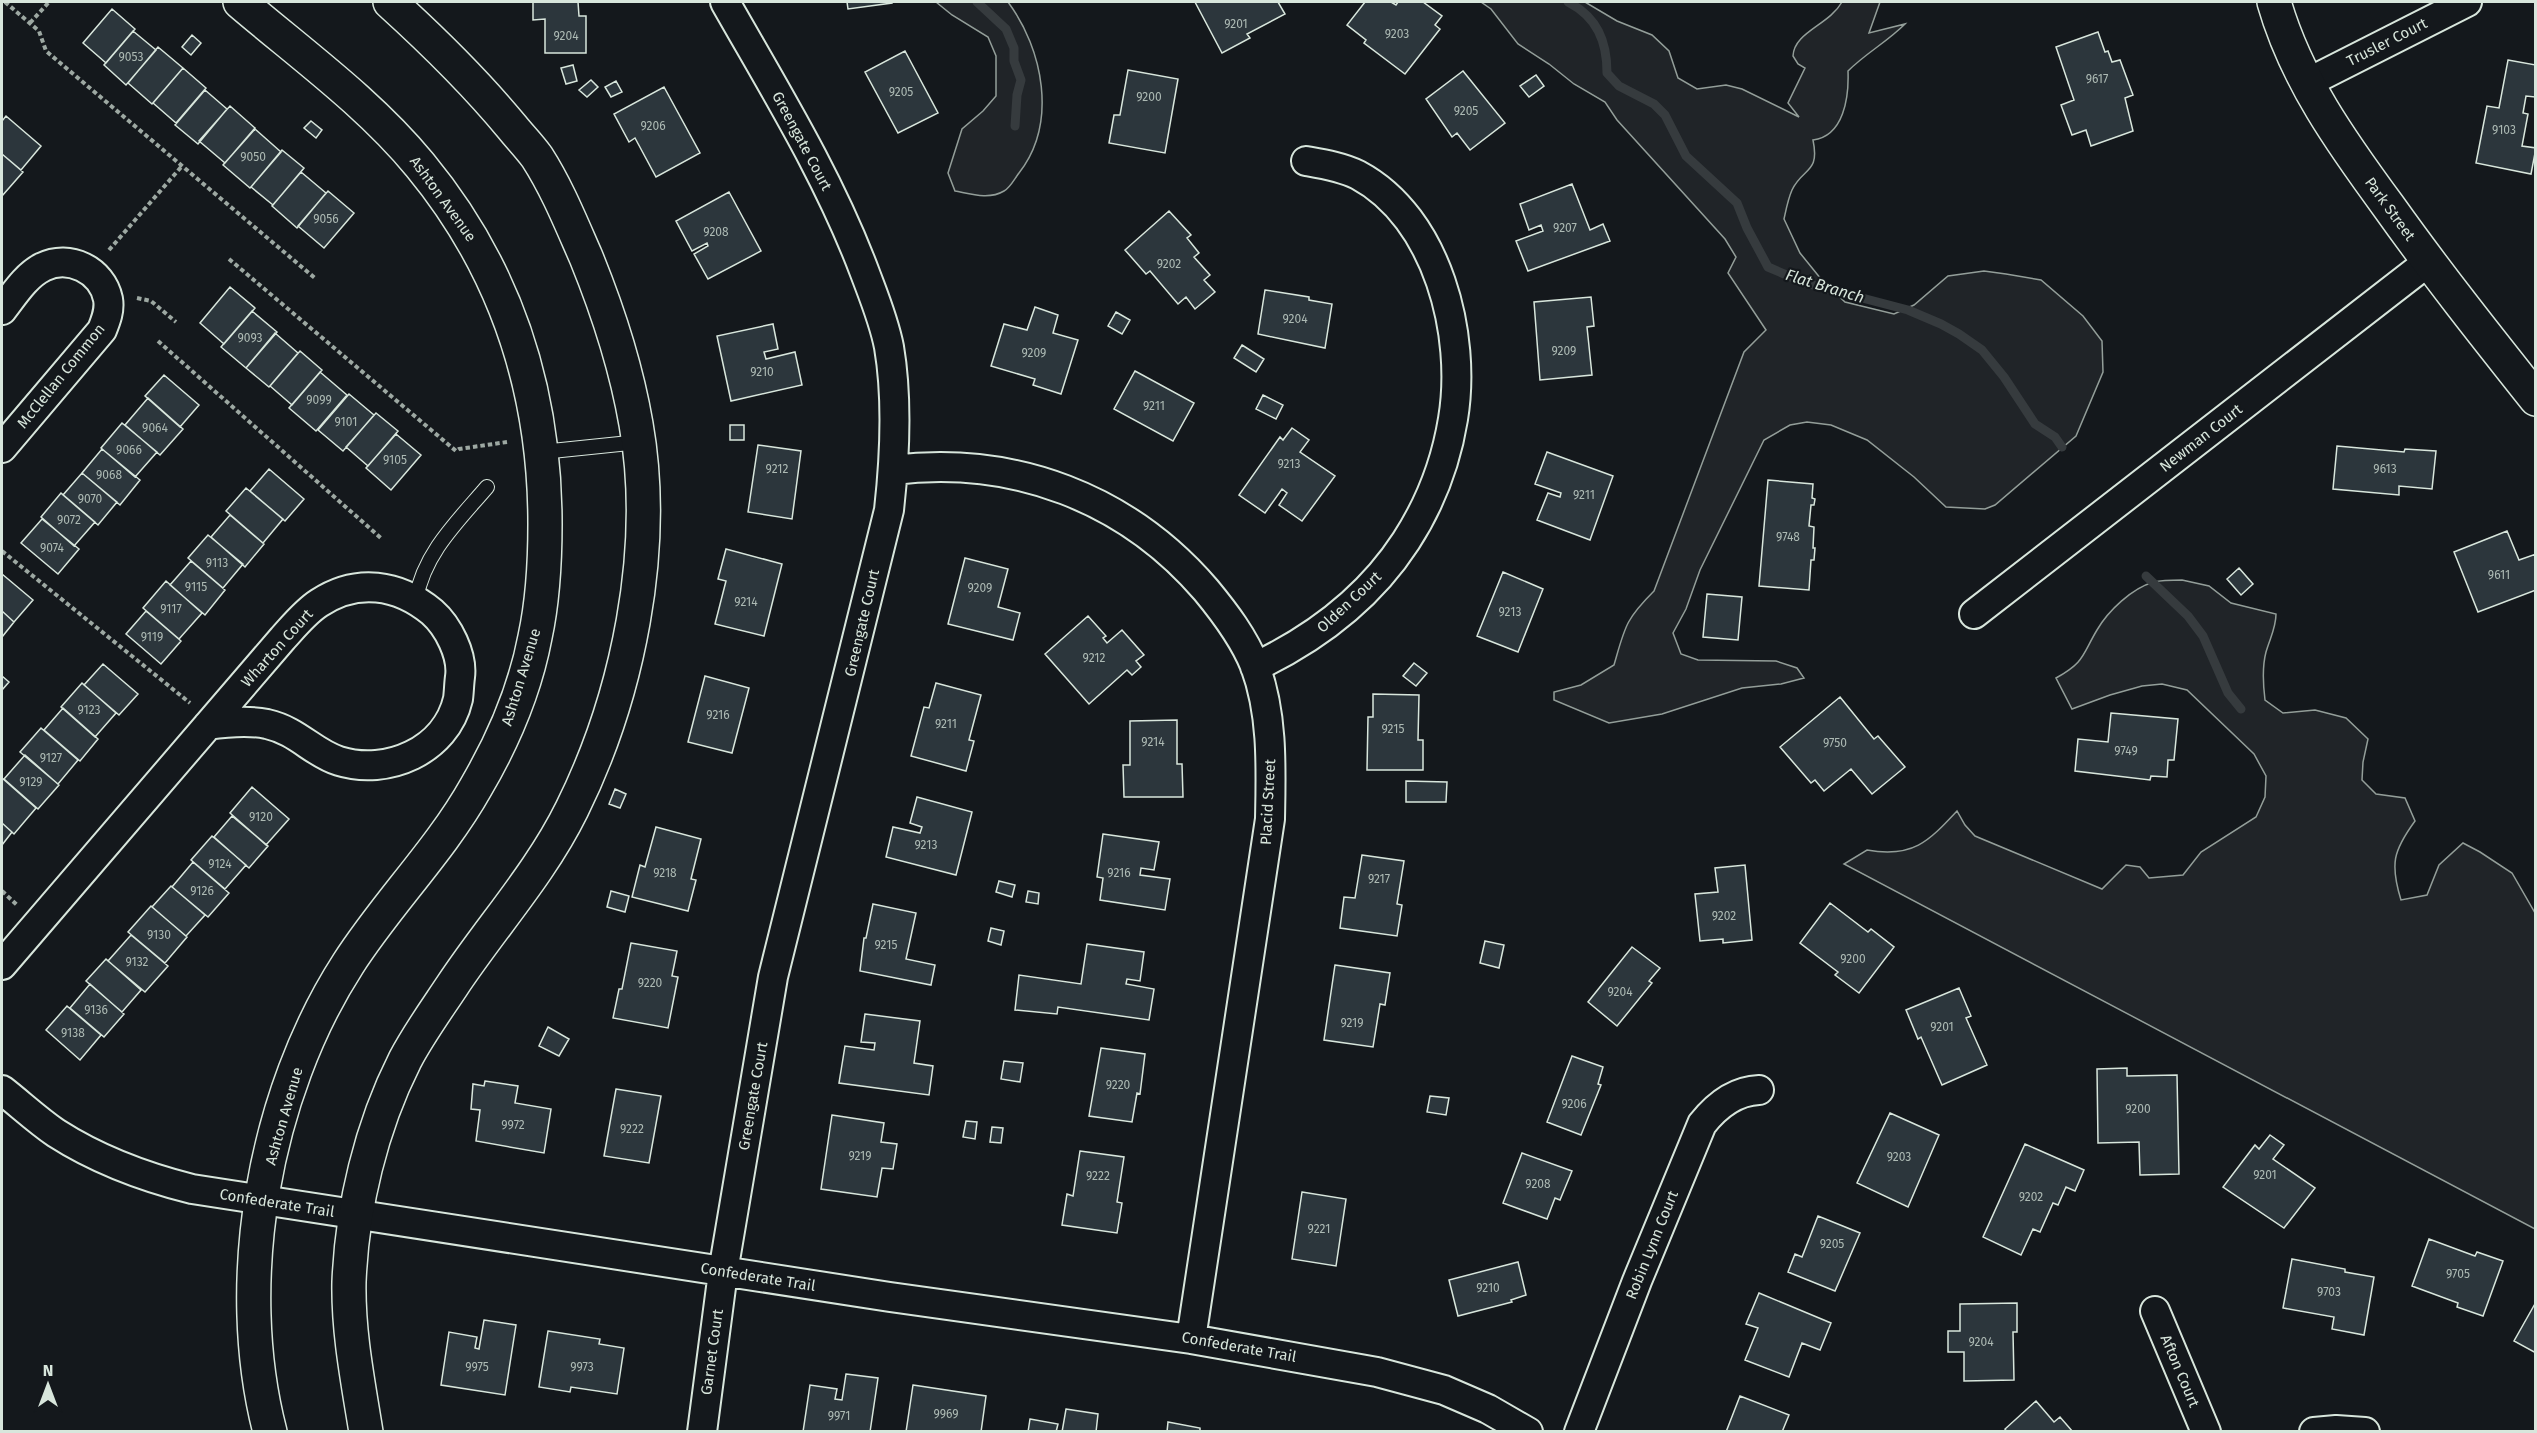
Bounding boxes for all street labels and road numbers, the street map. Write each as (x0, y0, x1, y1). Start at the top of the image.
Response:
street label: Trusler Court (2344, 14, 2431, 70)
street label: Greengate Court (768, 88, 836, 194)
street label: Ashton Avenue (406, 153, 480, 245)
street label: Park Street (2361, 174, 2419, 245)
street label: McClellan Common (13, 320, 109, 432)
street label: Newman Court (2156, 400, 2246, 476)
street label: Greengate Court (841, 567, 883, 679)
street label: Olden Court (1313, 567, 1385, 636)
street label: Wharton Court (237, 605, 317, 691)
street label: Ashton Avenue (498, 626, 544, 728)
street label: Placid Street (1257, 758, 1279, 845)
street label: Greengate Court (735, 1040, 771, 1152)
street label: Ashton Avenue (261, 1065, 307, 1167)
street label: Confederate Trail (218, 1185, 336, 1221)
street label: Robin Lynn Court (1622, 1187, 1682, 1302)
street label: Confederate Trail (699, 1259, 817, 1295)
street label: Garnet Court (697, 1307, 727, 1396)
street label: Confederate Trail (1180, 1328, 1298, 1366)
street label: Afton Court (2157, 1332, 2204, 1411)

